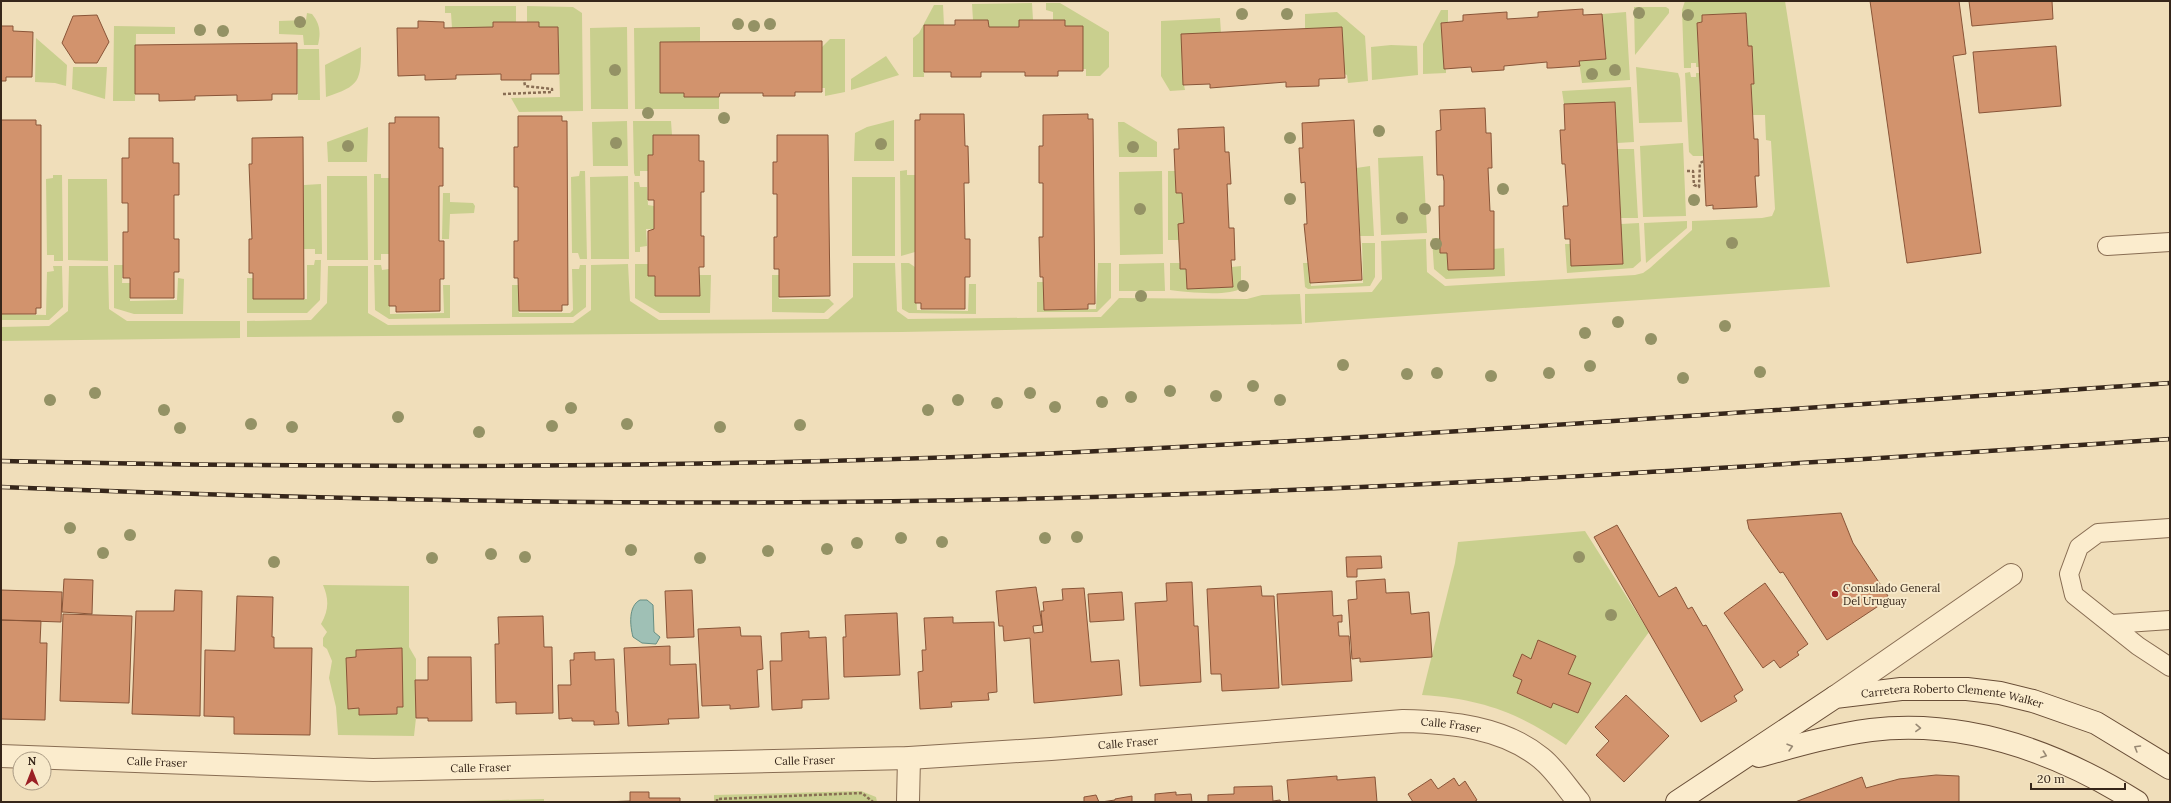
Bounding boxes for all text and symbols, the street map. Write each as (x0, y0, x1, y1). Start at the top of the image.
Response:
place label: Consulado General Del Uruguay (1843, 581, 1940, 608)
marker: Consulado General Del Uruguay (1830, 589, 1840, 599)
street label: Carretera Roberto Clemente Walker (1860, 682, 2046, 711)
street label: Calle Fraser (1420, 715, 1483, 736)
one-way arrow (1915, 724, 1921, 732)
street label: Calle Fraser (1097, 733, 1159, 752)
one-way arrow (1786, 743, 1793, 752)
one-way arrow (2134, 746, 2141, 753)
one-way arrow (2040, 750, 2047, 758)
north arrow (12, 751, 52, 791)
street label: Calle Fraser (774, 753, 835, 768)
text: N (28, 754, 37, 768)
street label: Calle Fraser (126, 754, 188, 770)
street label: Calle Fraser (450, 760, 511, 775)
scale bar (2031, 765, 2125, 791)
text: 20 m (2037, 771, 2065, 786)

